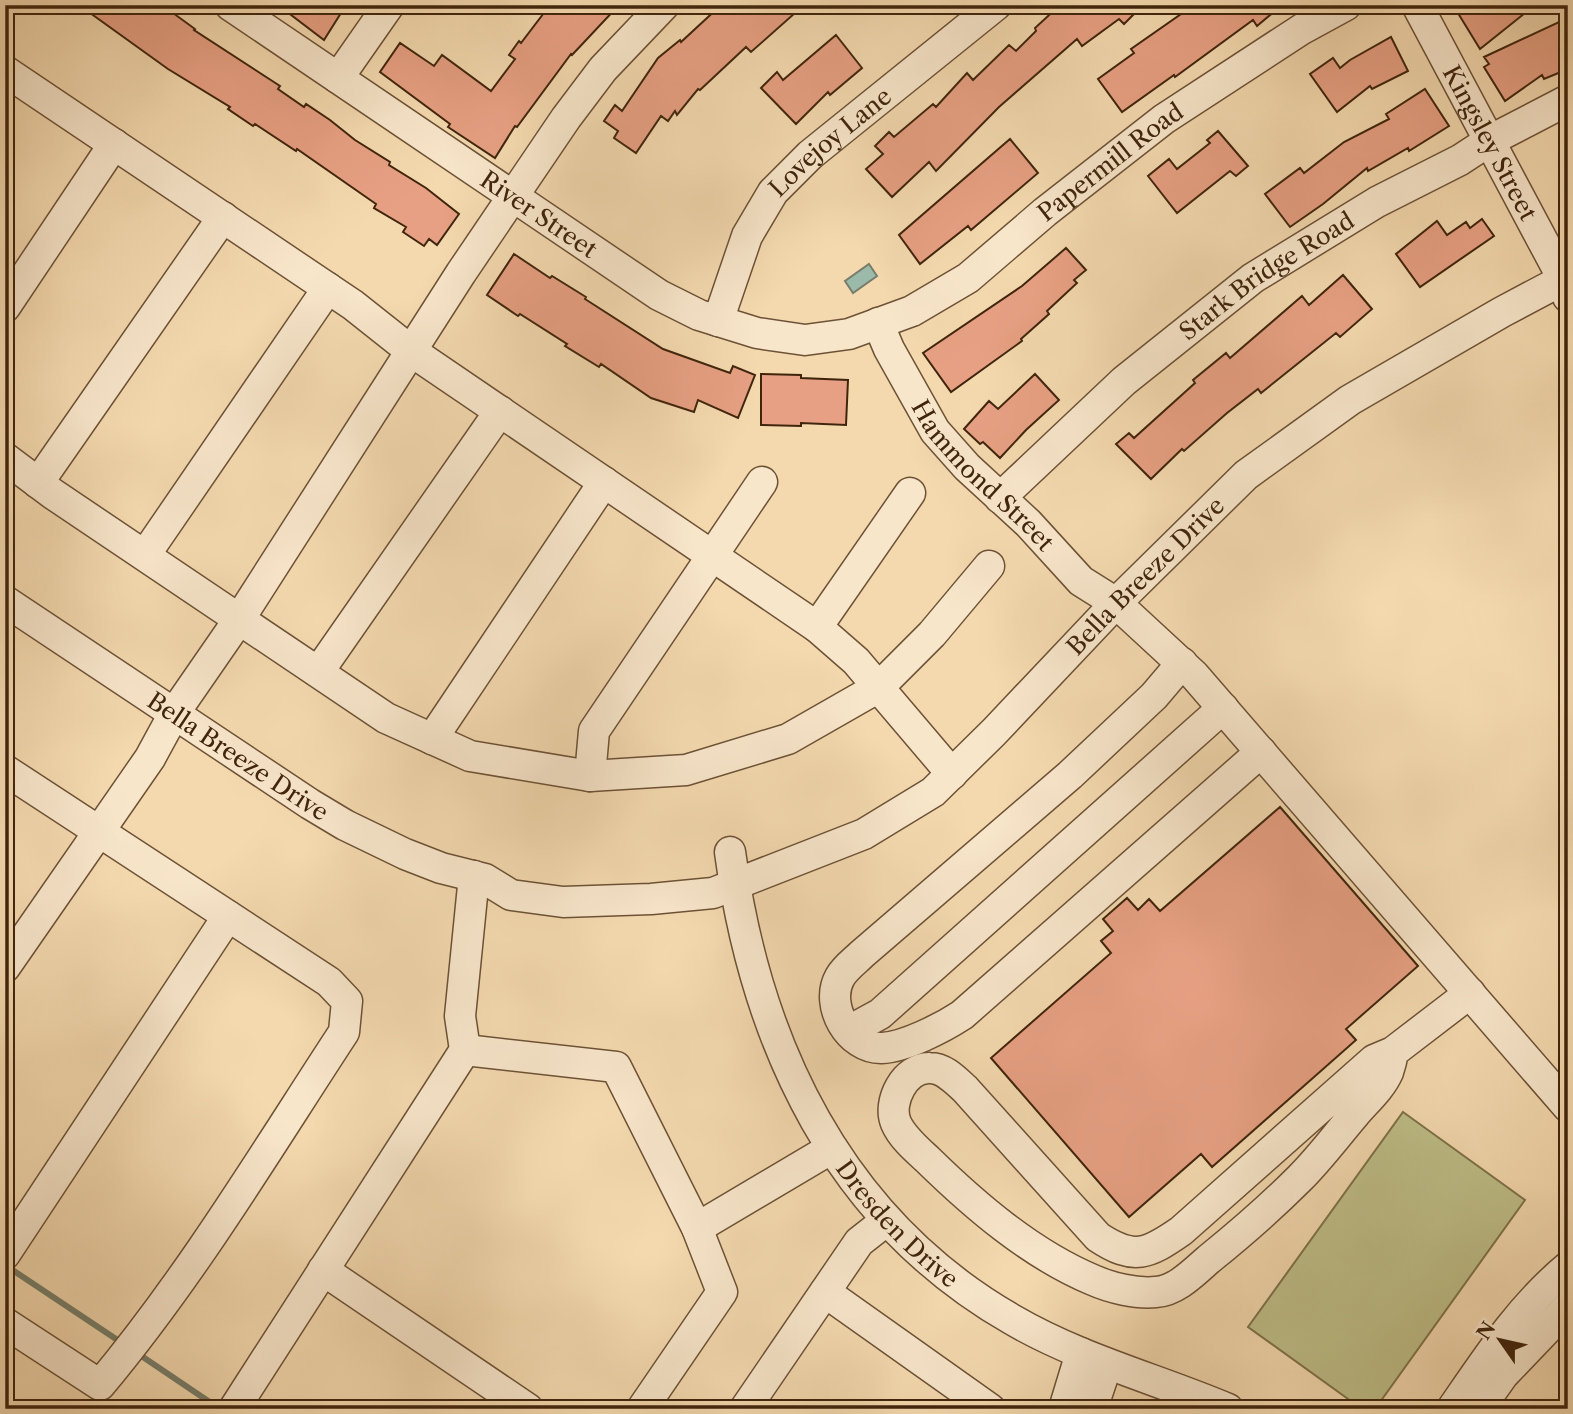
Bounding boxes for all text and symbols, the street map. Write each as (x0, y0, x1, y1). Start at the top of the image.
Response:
street label: Kingsley Street (1437, 60, 1544, 226)
street label: Lovejoy Lane (763, 81, 897, 202)
street label: Papermill Road (1031, 96, 1189, 227)
street label: River Street (475, 164, 603, 264)
street label: Stark Bridge Road (1173, 205, 1359, 346)
street label: Hammond Street (906, 395, 1061, 557)
street label: Bella Breeze Drive (1060, 491, 1230, 661)
street label: Bella Breeze Drive (142, 686, 334, 826)
street label: Dresden Drive (830, 1154, 964, 1293)
north arrow (1464, 1306, 1534, 1376)
text: N (1472, 1317, 1500, 1344)

